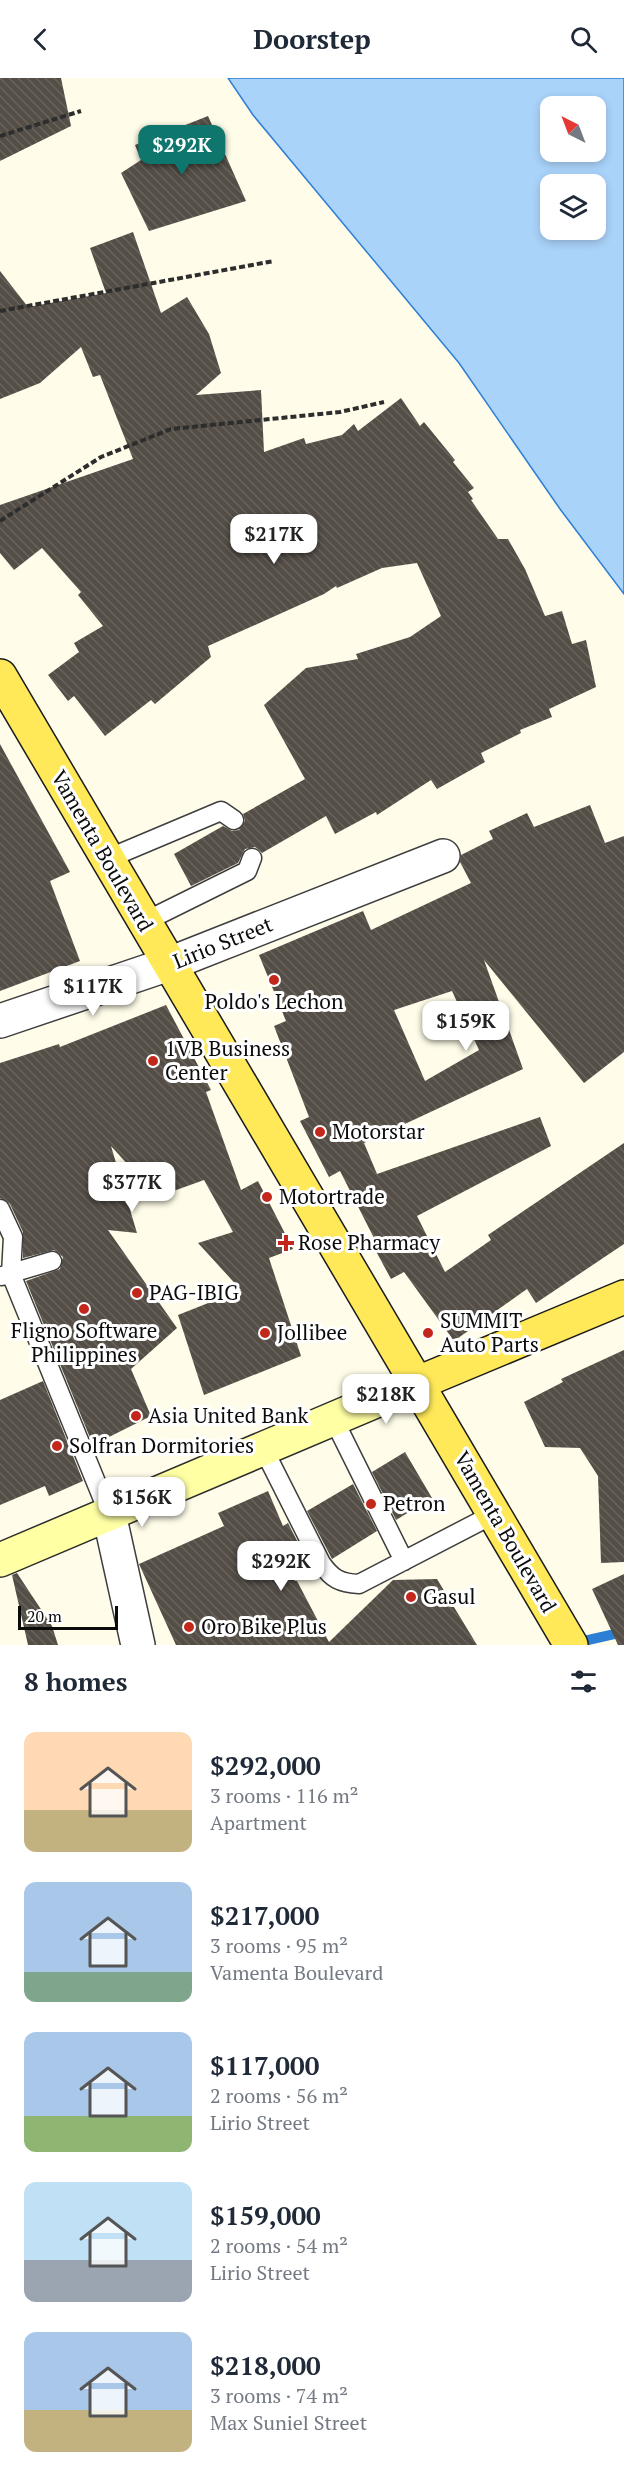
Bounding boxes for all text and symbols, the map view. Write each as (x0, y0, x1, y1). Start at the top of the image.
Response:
text: Doorstep (253, 21, 371, 57)
icon: back (24, 23, 57, 56)
icon: search (567, 23, 600, 56)
north arrow (540, 96, 606, 162)
map controls (540, 96, 606, 240)
pin: $292K (140, 125, 224, 176)
text: $292K (152, 131, 212, 158)
button: layers (540, 174, 606, 240)
pin: $217K (232, 514, 316, 565)
text: $217K (244, 520, 304, 547)
street label: Vamenta Boulevard (45, 765, 161, 937)
street label: Lirio Street (169, 909, 277, 975)
pin: $117K (51, 966, 135, 1017)
text: $117K (63, 972, 123, 999)
marker: Poldo's Lechon (267, 973, 281, 987)
place label: Poldo's Lechon (205, 987, 344, 1015)
pin: $159K (424, 1001, 508, 1052)
text: $159K (436, 1007, 496, 1034)
place label: 1VB Business Center (165, 1034, 290, 1086)
marker: 1VB Business Center (146, 1054, 160, 1068)
place label: Motorstar (332, 1117, 425, 1145)
marker: Motorstar (313, 1125, 327, 1139)
pin: $377K (90, 1162, 174, 1213)
text: $377K (102, 1168, 162, 1195)
place label: Motortrade (279, 1182, 385, 1210)
marker: Motortrade (260, 1190, 274, 1204)
place label: Rose Pharmacy (298, 1228, 440, 1256)
marker: Rose Pharmacy (279, 1236, 293, 1250)
place label: PAG-IBIG (149, 1278, 239, 1306)
marker: PAG-IBIG (130, 1286, 144, 1300)
marker: Fligno Software Philippines (77, 1302, 91, 1316)
place label: SUMMIT Auto Parts (440, 1306, 539, 1358)
place label: Fligno Software Philippines (11, 1316, 157, 1368)
place label: Jollibee (277, 1318, 347, 1346)
marker: Jollibee (258, 1326, 272, 1340)
marker: SUMMIT Auto Parts (421, 1326, 435, 1340)
pin: $218K (344, 1374, 428, 1425)
text: $218K (356, 1380, 416, 1407)
place label: Asia United Bank (148, 1401, 308, 1429)
marker: Asia United Bank (129, 1409, 143, 1423)
place label: Solfran Dormitories (69, 1431, 254, 1459)
marker: Solfran Dormitories (50, 1439, 64, 1453)
street label: Vamenta Boulevard (448, 1446, 564, 1618)
pin: $156K (100, 1477, 184, 1528)
text: $156K (112, 1483, 172, 1510)
place label: Petron (383, 1489, 446, 1517)
marker: Petron (364, 1497, 378, 1511)
pin: $292K (239, 1541, 323, 1592)
text: $292K (251, 1547, 311, 1574)
place label: Gasul (423, 1582, 476, 1610)
marker: Gasul (404, 1590, 418, 1604)
scale bar (18, 1603, 118, 1630)
text: 20 m (27, 1605, 62, 1627)
place label: Oro Bike Plus (201, 1612, 327, 1640)
marker: Oro Bike Plus (182, 1620, 196, 1634)
text: 8 homes (24, 1664, 128, 1698)
icon: filters (567, 1665, 600, 1698)
text: $292,000 (210, 1748, 321, 1782)
icon: home (72, 1756, 144, 1828)
text: 3 rooms · 116 m² (210, 1782, 358, 1809)
text: Apartment (210, 1809, 307, 1836)
text: $217,000 (210, 1898, 319, 1932)
icon: home (72, 1906, 144, 1978)
text: 3 rooms · 95 m² (210, 1932, 348, 1959)
text: Vamenta Boulevard (210, 1959, 383, 1986)
text: $117,000 (210, 2048, 319, 2082)
icon: home (72, 2056, 144, 2128)
text: 2 rooms · 56 m² (210, 2082, 348, 2109)
text: Lirio Street (210, 2109, 310, 2136)
text: $159,000 (210, 2198, 321, 2232)
icon: home (72, 2206, 144, 2278)
text: 2 rooms · 54 m² (210, 2232, 348, 2259)
text: Lirio Street (210, 2259, 310, 2286)
text: $218,000 (210, 2348, 321, 2382)
icon: home (72, 2356, 144, 2428)
text: 3 rooms · 74 m² (210, 2382, 348, 2409)
text: Max Suniel Street (210, 2409, 367, 2436)

